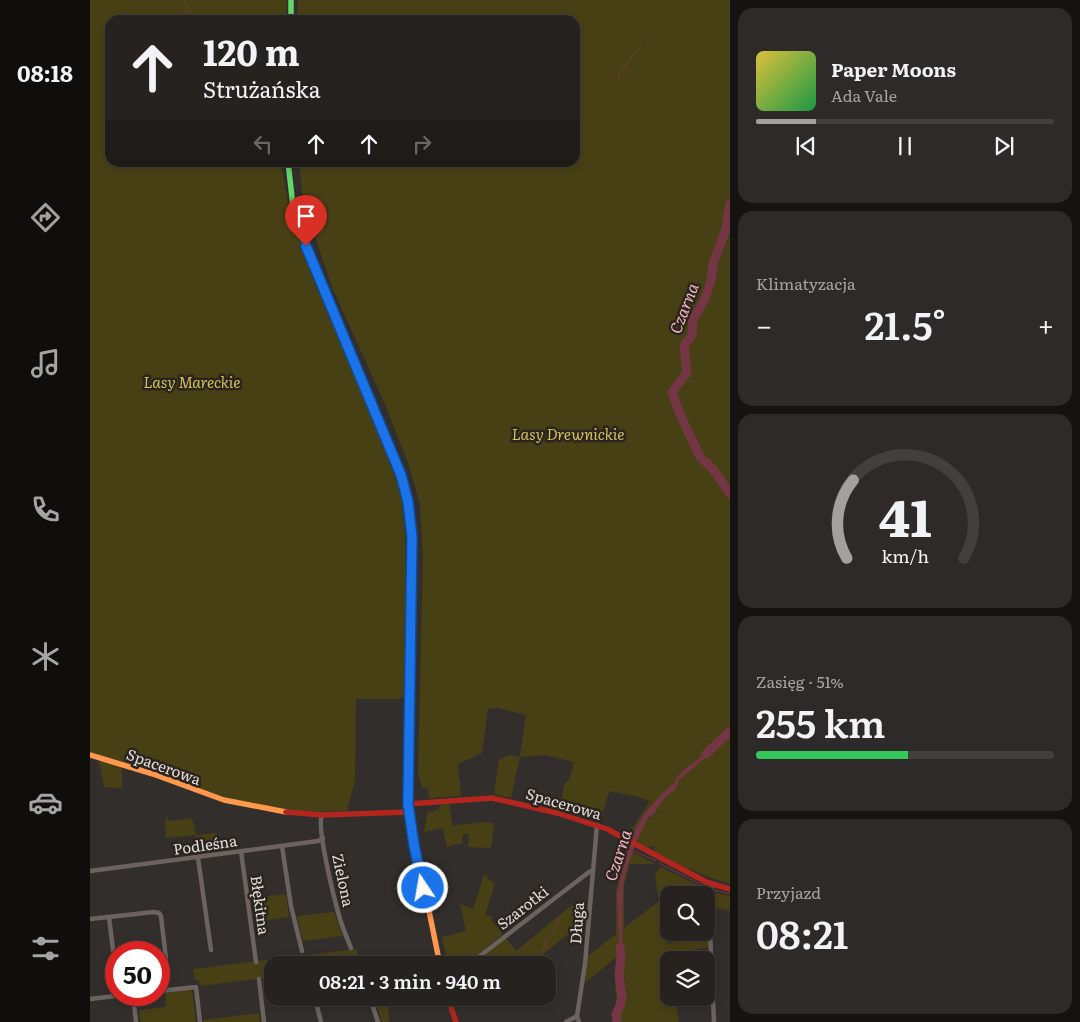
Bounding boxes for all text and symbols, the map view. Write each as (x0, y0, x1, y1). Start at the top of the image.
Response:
text: 120 m (203, 25, 300, 77)
icon: ahead (120, 35, 185, 100)
text: Paper Moons (831, 55, 956, 83)
text: 08:18 (17, 56, 73, 89)
text: Strużańska (203, 72, 321, 105)
text: Ada Vale (831, 83, 897, 107)
icon: left (249, 130, 277, 158)
icon: ahead (302, 130, 330, 158)
icon: ahead (355, 130, 383, 158)
icon: right (408, 130, 436, 158)
icon: previous (792, 132, 820, 160)
icon: pause (891, 132, 919, 160)
icon: next (990, 132, 1018, 160)
pin (285, 195, 327, 246)
icon: directions (28, 200, 63, 235)
icon: arrive (292, 202, 320, 230)
text: Klimatyzacja (756, 271, 856, 295)
water label: Czarna (662, 278, 704, 337)
text: 21.5° (864, 295, 946, 352)
text: − (756, 303, 772, 345)
text: + (1038, 303, 1054, 345)
icon: music (28, 346, 63, 381)
park label: Lasy Mareckie (144, 370, 240, 393)
park label: Lasy Drewnickie (512, 422, 624, 445)
text: 41 (879, 476, 931, 553)
icon: phone (28, 492, 63, 527)
text: km/h (881, 542, 929, 569)
icon: climate (28, 639, 63, 674)
text: Zasięg · 51% (756, 669, 844, 693)
text: 255 km (756, 693, 886, 750)
street label: Spacerowa (124, 742, 205, 790)
street label: Spacerowa (523, 781, 605, 825)
icon: car (28, 785, 63, 820)
water label: Czarna (597, 825, 637, 884)
street label: Podleśna (172, 828, 239, 860)
street label: Zielona (327, 851, 361, 910)
position arrow (396, 861, 448, 913)
street label: Błękitna (245, 874, 277, 937)
street label: Szarotki (491, 879, 553, 935)
text: Przyjazd (756, 880, 821, 904)
map controls (660, 886, 715, 1006)
button: search (660, 886, 715, 941)
street label: Długa (563, 900, 589, 945)
text: 08:21 (756, 904, 848, 961)
icon: filters (28, 931, 63, 966)
speed limit sign: 50 (105, 941, 170, 1006)
button: layers (660, 951, 715, 1006)
text: 08:21 · 3 min · 940 m (319, 967, 501, 995)

